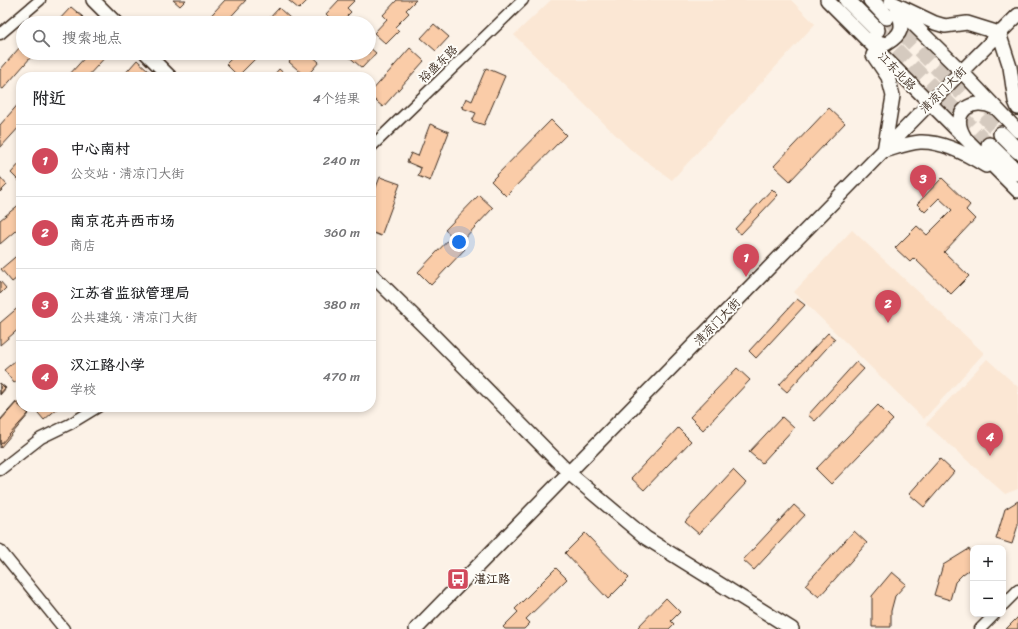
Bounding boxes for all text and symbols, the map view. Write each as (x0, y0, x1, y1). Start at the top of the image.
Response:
search box (16, 16, 376, 60)
text: 搜索地点 (62, 25, 122, 51)
icon: search (30, 27, 52, 49)
street label: 裕盛东路 (413, 39, 463, 89)
street label: 江东北路 (872, 46, 922, 96)
street label: 清凉门大街 (914, 61, 972, 119)
text: 附近 (32, 83, 66, 113)
text: 4个结果 (313, 87, 360, 110)
text: 中心南村 (70, 136, 130, 162)
text: 1 (42, 149, 48, 172)
text: 240 m (323, 149, 360, 172)
text: 公交站 · 清凉门大街 (70, 162, 184, 185)
pin: 3 (910, 165, 936, 198)
text: 南京花卉西市场 (70, 208, 175, 234)
text: 2 (41, 221, 49, 244)
text: 360 m (324, 221, 360, 244)
your location (449, 232, 469, 252)
text: 商店 (70, 234, 96, 257)
pin: 1 (733, 244, 759, 277)
text: 江苏省监狱管理局 (70, 280, 190, 306)
pin: 2 (875, 290, 901, 323)
text: 3 (41, 293, 49, 316)
text: 380 m (323, 293, 360, 316)
street label: 清凉门大街 (688, 293, 746, 351)
text: 公共建筑 · 清凉门大街 (70, 306, 197, 329)
text: 汉江路小学 (70, 352, 145, 378)
text: 4 (41, 365, 49, 388)
text: 470 m (323, 365, 360, 388)
text: 学校 (70, 378, 96, 401)
pin: 4 (977, 423, 1003, 456)
map controls (970, 545, 1006, 617)
button: + (970, 545, 1006, 581)
bus stop icon: 湛江路 (445, 566, 471, 592)
place label: 湛江路 (474, 568, 510, 590)
button: − (970, 581, 1006, 617)

